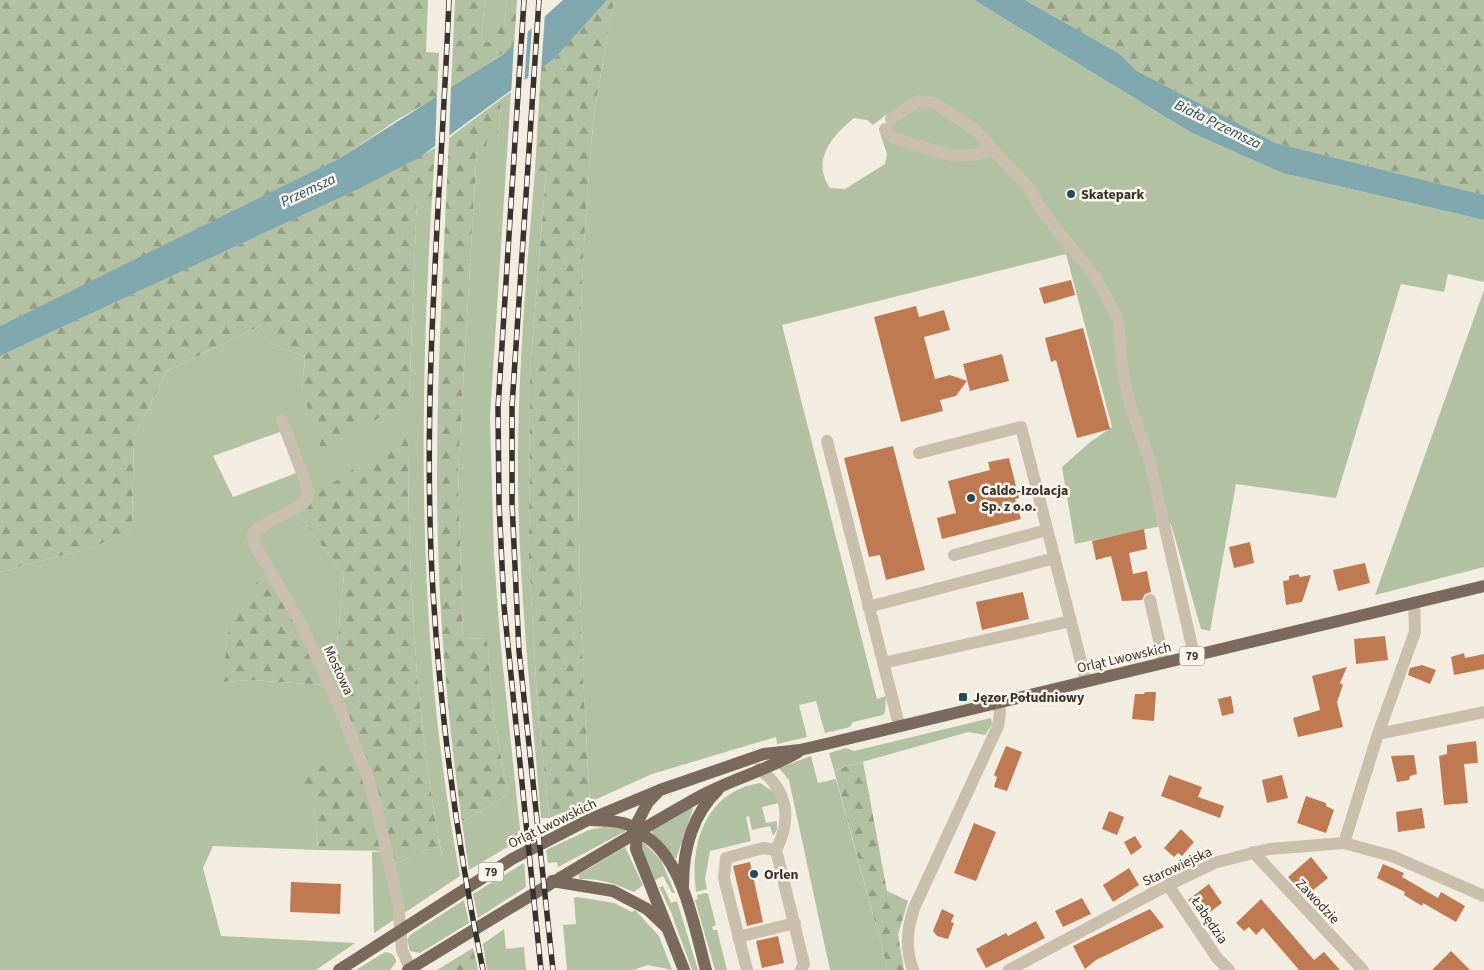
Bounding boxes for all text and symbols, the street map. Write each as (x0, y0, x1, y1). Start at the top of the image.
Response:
water label: Biała Przemsza (1171, 94, 1265, 154)
water label: Przemsza (277, 169, 339, 212)
place label: Skatepark (1081, 185, 1145, 205)
marker: Skatepark (1065, 188, 1077, 200)
place label: Caldo-Izolacja Sp. z o.o. (981, 481, 1068, 517)
marker: Caldo-Izolacja Sp. z o.o. (965, 492, 977, 504)
street label: Orląt Lwowskich (1075, 637, 1173, 679)
street label: Mostowa (318, 642, 358, 698)
road number: 79 (1180, 646, 1204, 666)
place label: Jęzor Południowy (973, 688, 1085, 708)
marker: Jęzor Południowy (957, 691, 969, 703)
street label: Orląt Lwowskich (505, 794, 600, 854)
street label: Starowiejska (1139, 842, 1215, 892)
road number: 79 (478, 862, 504, 882)
place label: Orlen (764, 865, 798, 885)
marker: Orlen (748, 868, 760, 880)
street label: Zawodzie (1291, 875, 1344, 929)
street label: Łabędzia (1186, 892, 1232, 948)

